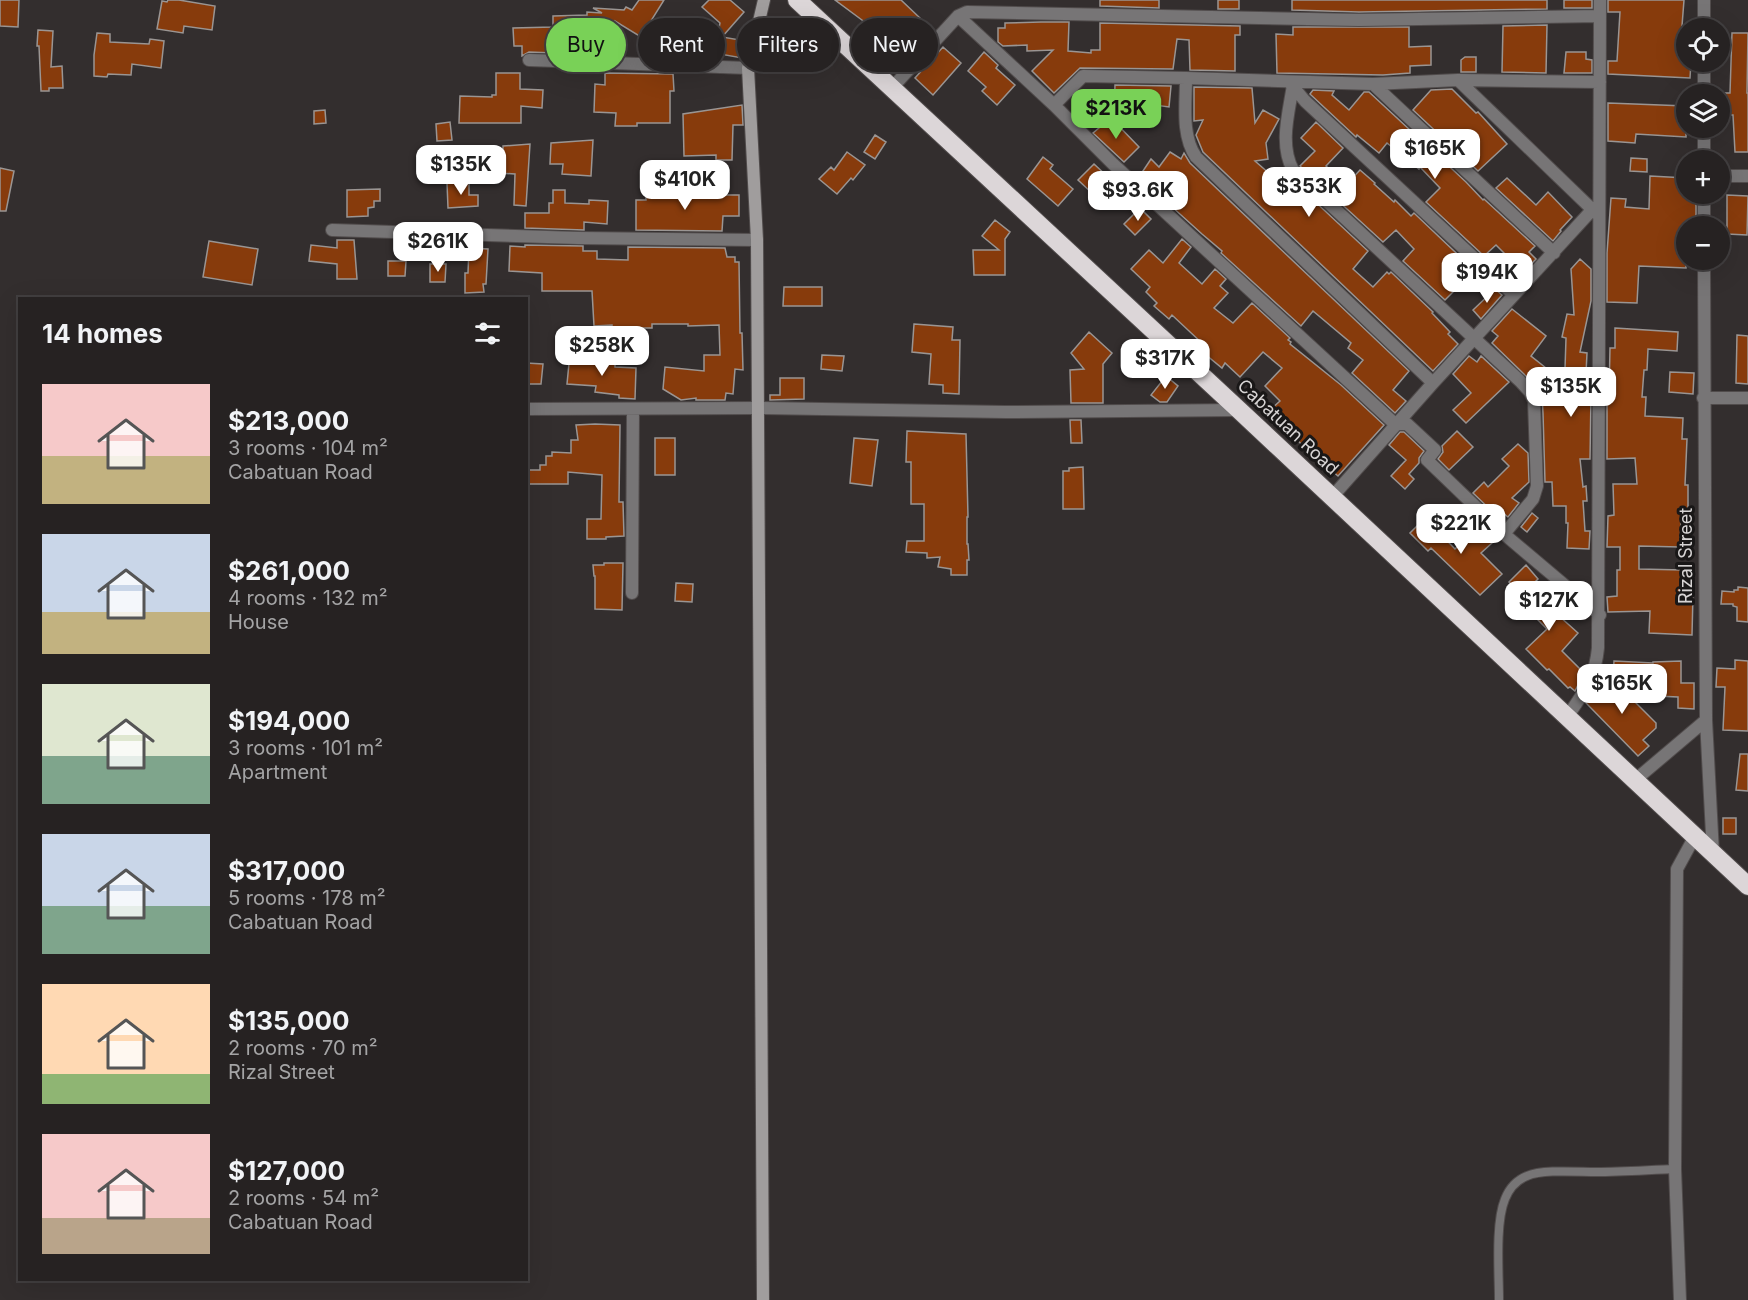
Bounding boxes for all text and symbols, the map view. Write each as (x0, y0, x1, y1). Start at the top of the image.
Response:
chip: Buy (546, 18, 626, 72)
chip: Rent (638, 18, 725, 72)
chip: Filters (737, 18, 839, 72)
chip: New (851, 18, 938, 72)
map controls (1676, 18, 1730, 270)
button: locate (1676, 18, 1730, 72)
button: layers (1676, 84, 1730, 138)
pin: $213K (1074, 89, 1158, 140)
text: $213K (1085, 96, 1147, 120)
pin: $165K (1393, 129, 1477, 180)
text: $165K (1404, 136, 1466, 160)
pin: $135K (419, 145, 503, 196)
button: + (1676, 150, 1730, 204)
text: $135K (430, 152, 492, 176)
pin: $410K (643, 160, 727, 211)
text: $410K (654, 167, 716, 191)
pin: $353K (1267, 167, 1351, 218)
pin: $93.6K (1089, 171, 1187, 222)
text: $353K (1276, 174, 1342, 198)
text: $93.6K (1102, 178, 1174, 202)
button: − (1676, 216, 1730, 270)
pin: $261K (396, 222, 480, 273)
text: $261K (407, 229, 469, 253)
pin: $194K (1445, 253, 1529, 304)
text: $194K (1456, 260, 1518, 284)
icon: filters (471, 317, 504, 350)
text: 14 homes (42, 318, 163, 349)
pin: $258K (560, 326, 644, 377)
text: $258K (569, 333, 635, 357)
pin: $317K (1123, 339, 1207, 390)
text: $317K (1135, 346, 1195, 370)
pin: $135K (1529, 367, 1613, 418)
text: $135K (1540, 374, 1602, 398)
street label: Cabatuan Road (1234, 375, 1343, 479)
text: $213,000 (228, 405, 349, 436)
icon: home (90, 408, 162, 480)
text: 3 rooms · 104 m² (228, 436, 388, 460)
text: Cabatuan Road (228, 460, 373, 484)
pin: $221K (1419, 504, 1503, 555)
street label: Rizal Street (1675, 508, 1696, 604)
text: $221K (1430, 511, 1492, 535)
text: $261,000 (228, 555, 350, 586)
icon: home (90, 558, 162, 630)
pin: $127K (1507, 581, 1591, 632)
text: 4 rooms · 132 m² (228, 586, 387, 610)
text: $127K (1519, 588, 1579, 612)
text: House (228, 610, 289, 634)
pin: $165K (1580, 664, 1664, 715)
text: $165K (1591, 671, 1653, 695)
text: $194,000 (228, 705, 350, 736)
icon: home (90, 708, 162, 780)
text: 3 rooms · 101 m² (228, 736, 383, 760)
text: Apartment (228, 760, 327, 784)
text: $317,000 (228, 855, 345, 886)
icon: home (90, 858, 162, 930)
text: 5 rooms · 178 m² (228, 886, 386, 910)
text: Cabatuan Road (228, 910, 373, 934)
text: $135,000 (228, 1005, 350, 1036)
icon: home (90, 1008, 162, 1080)
text: 2 rooms · 70 m² (228, 1036, 378, 1060)
text: Rizal Street (228, 1060, 335, 1084)
text: $127,000 (228, 1155, 345, 1186)
icon: home (90, 1158, 162, 1230)
text: 2 rooms · 54 m² (228, 1186, 379, 1210)
text: Cabatuan Road (228, 1210, 373, 1234)

